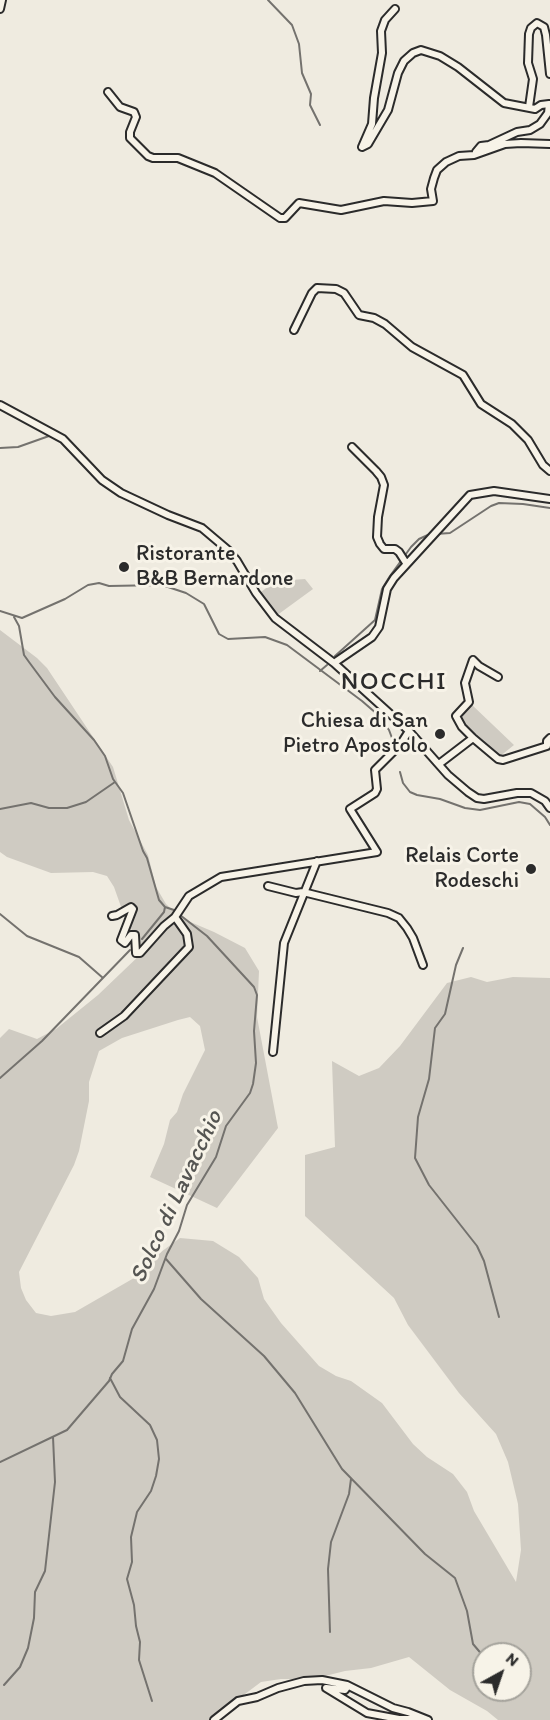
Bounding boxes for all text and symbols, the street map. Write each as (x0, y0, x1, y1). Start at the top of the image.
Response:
place label: Ristorante B&B Bernardone (136, 541, 294, 592)
marker: Ristorante B&B Bernardone (117, 560, 131, 574)
district label: NOCCHI (342, 666, 446, 698)
place label: Chiesa di San Pietro Apostolo (283, 708, 428, 760)
marker: Chiesa di San Pietro Apostolo (433, 727, 447, 741)
place label: Relais Corte Rodeschi (405, 843, 519, 894)
marker: Relais Corte Rodeschi (524, 862, 538, 876)
water label: Solco di Lavacchio (124, 1106, 230, 1288)
north arrow (472, 1642, 532, 1702)
text: N (502, 1649, 523, 1670)

